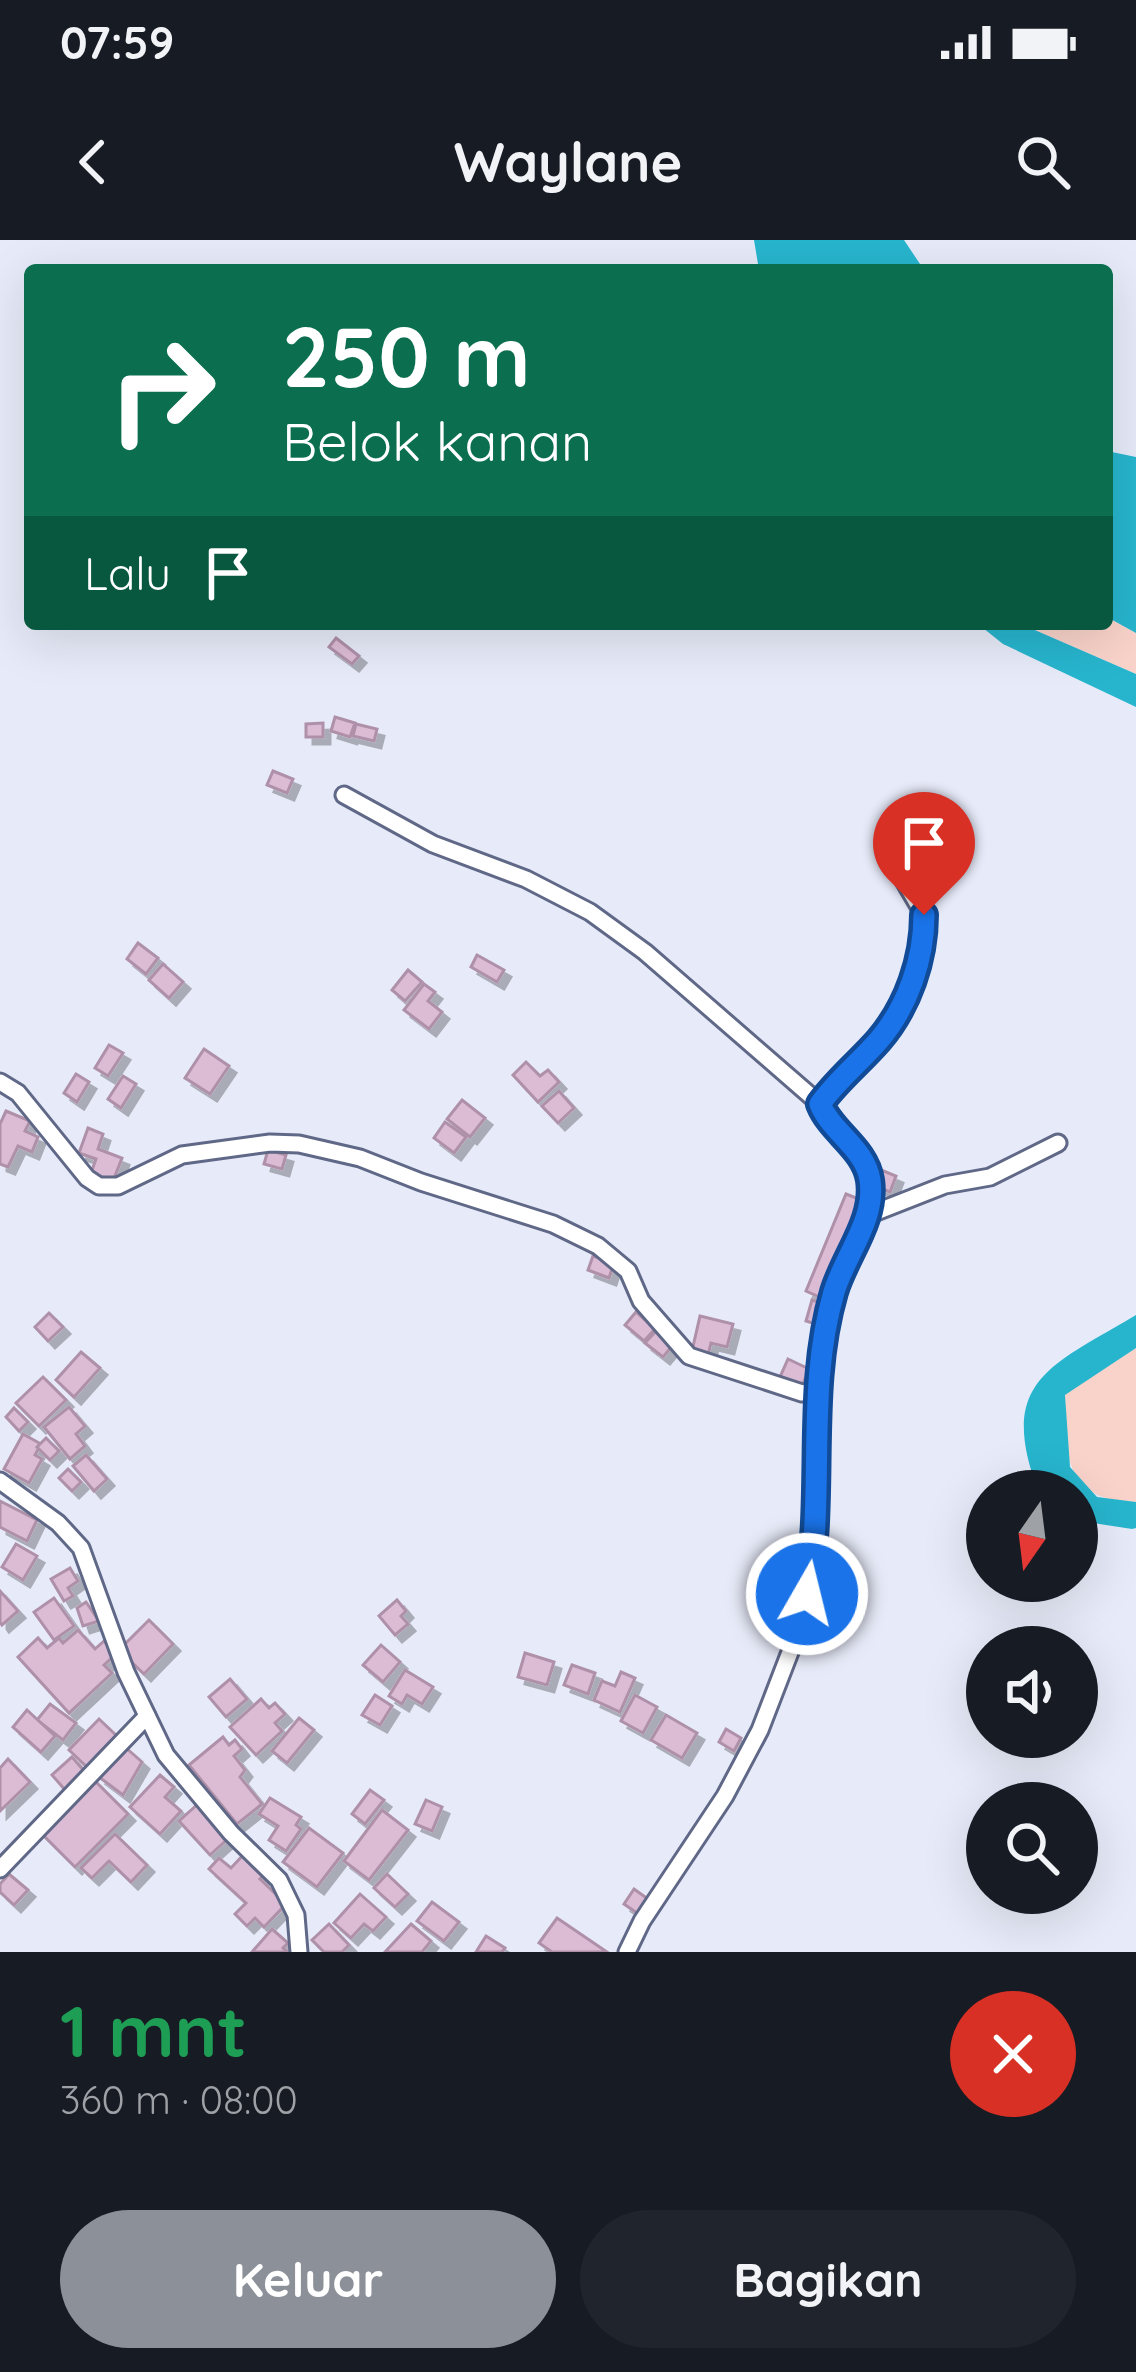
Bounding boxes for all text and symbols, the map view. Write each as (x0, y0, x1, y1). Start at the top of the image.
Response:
text: 07:59 (60, 14, 174, 70)
text: Waylane (454, 128, 682, 196)
icon: back (60, 129, 126, 195)
icon: search (1010, 129, 1076, 195)
text: 250 m (282, 303, 531, 408)
icon: right (84, 312, 240, 468)
text: Belok kanan (282, 407, 592, 475)
icon: arrive (195, 540, 261, 606)
text: Lalu (84, 545, 171, 601)
pin (873, 792, 975, 915)
icon: arrive (891, 810, 957, 876)
north arrow (966, 1470, 1098, 1602)
map controls (966, 1470, 1098, 1914)
position arrow (744, 1531, 870, 1657)
button: sound (966, 1626, 1098, 1758)
button: search (966, 1782, 1098, 1914)
text: 1 mnt (60, 1985, 247, 2075)
button: close (950, 1991, 1076, 2117)
text: 360 m · 08:00 (60, 2075, 298, 2124)
button: Keluar (60, 2210, 556, 2348)
button: Bagikan (580, 2210, 1076, 2348)

